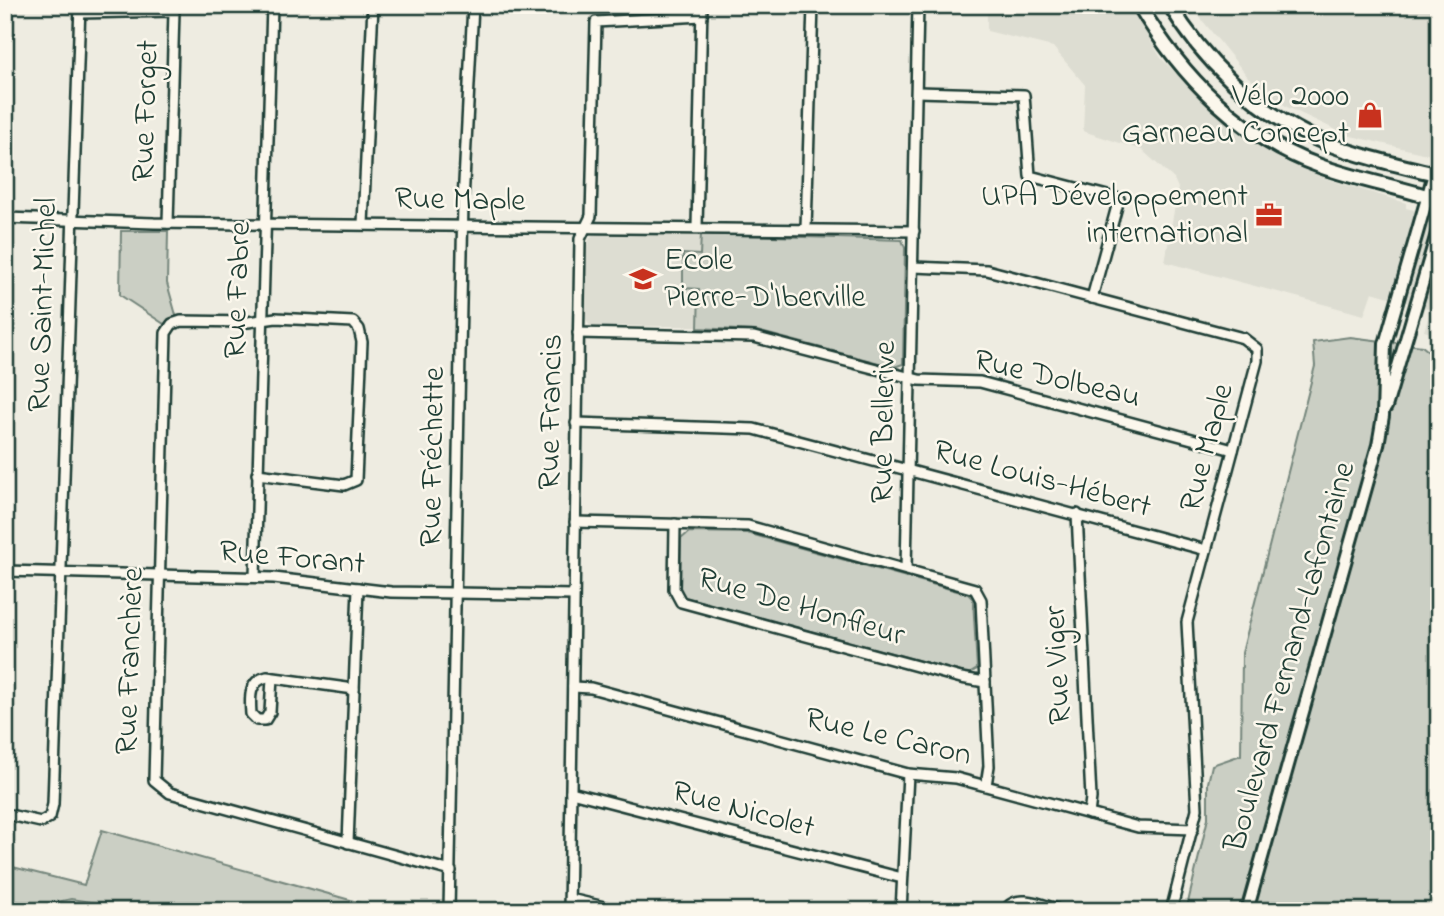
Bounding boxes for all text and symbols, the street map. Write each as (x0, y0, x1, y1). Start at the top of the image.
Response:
street label: Rue Forget (121, 39, 173, 183)
place label: Vélo 2000 Garneau Concept (1121, 74, 1349, 158)
shop icon: Vélo 2000 Garneau Concept (1355, 100, 1385, 130)
place label: UPA Développement international (981, 174, 1248, 258)
street label: Rue Maple (394, 176, 527, 226)
street label: Rue Saint-Michel (17, 197, 71, 413)
office icon: UPA Développement international (1254, 200, 1284, 230)
street label: Rue Fabre (213, 220, 265, 359)
place label: Ecole Pierre-D'Iberville (664, 238, 866, 322)
school or university icon: Ecole Pierre-D'Iberville (628, 264, 658, 294)
street label: Rue Francis (527, 334, 577, 490)
street label: Rue Dolbeau (969, 338, 1145, 422)
street label: Rue Bellerive (860, 340, 910, 504)
street label: Rue Fréchette (409, 366, 459, 548)
street label: Rue Maple (1168, 378, 1248, 517)
street label: Rue Louis-Hébert (928, 428, 1156, 532)
street label: Boulevard Fernand-Lafontaine (1212, 456, 1369, 859)
street label: Rue Forant (217, 529, 367, 589)
street label: Rue De Honfleur (692, 556, 910, 660)
street label: Rue Franchère (104, 566, 158, 755)
street label: Rue Viger (1032, 604, 1086, 726)
street label: Rue Le Caron (800, 696, 976, 780)
street label: Rue Nicolet (666, 769, 820, 853)

